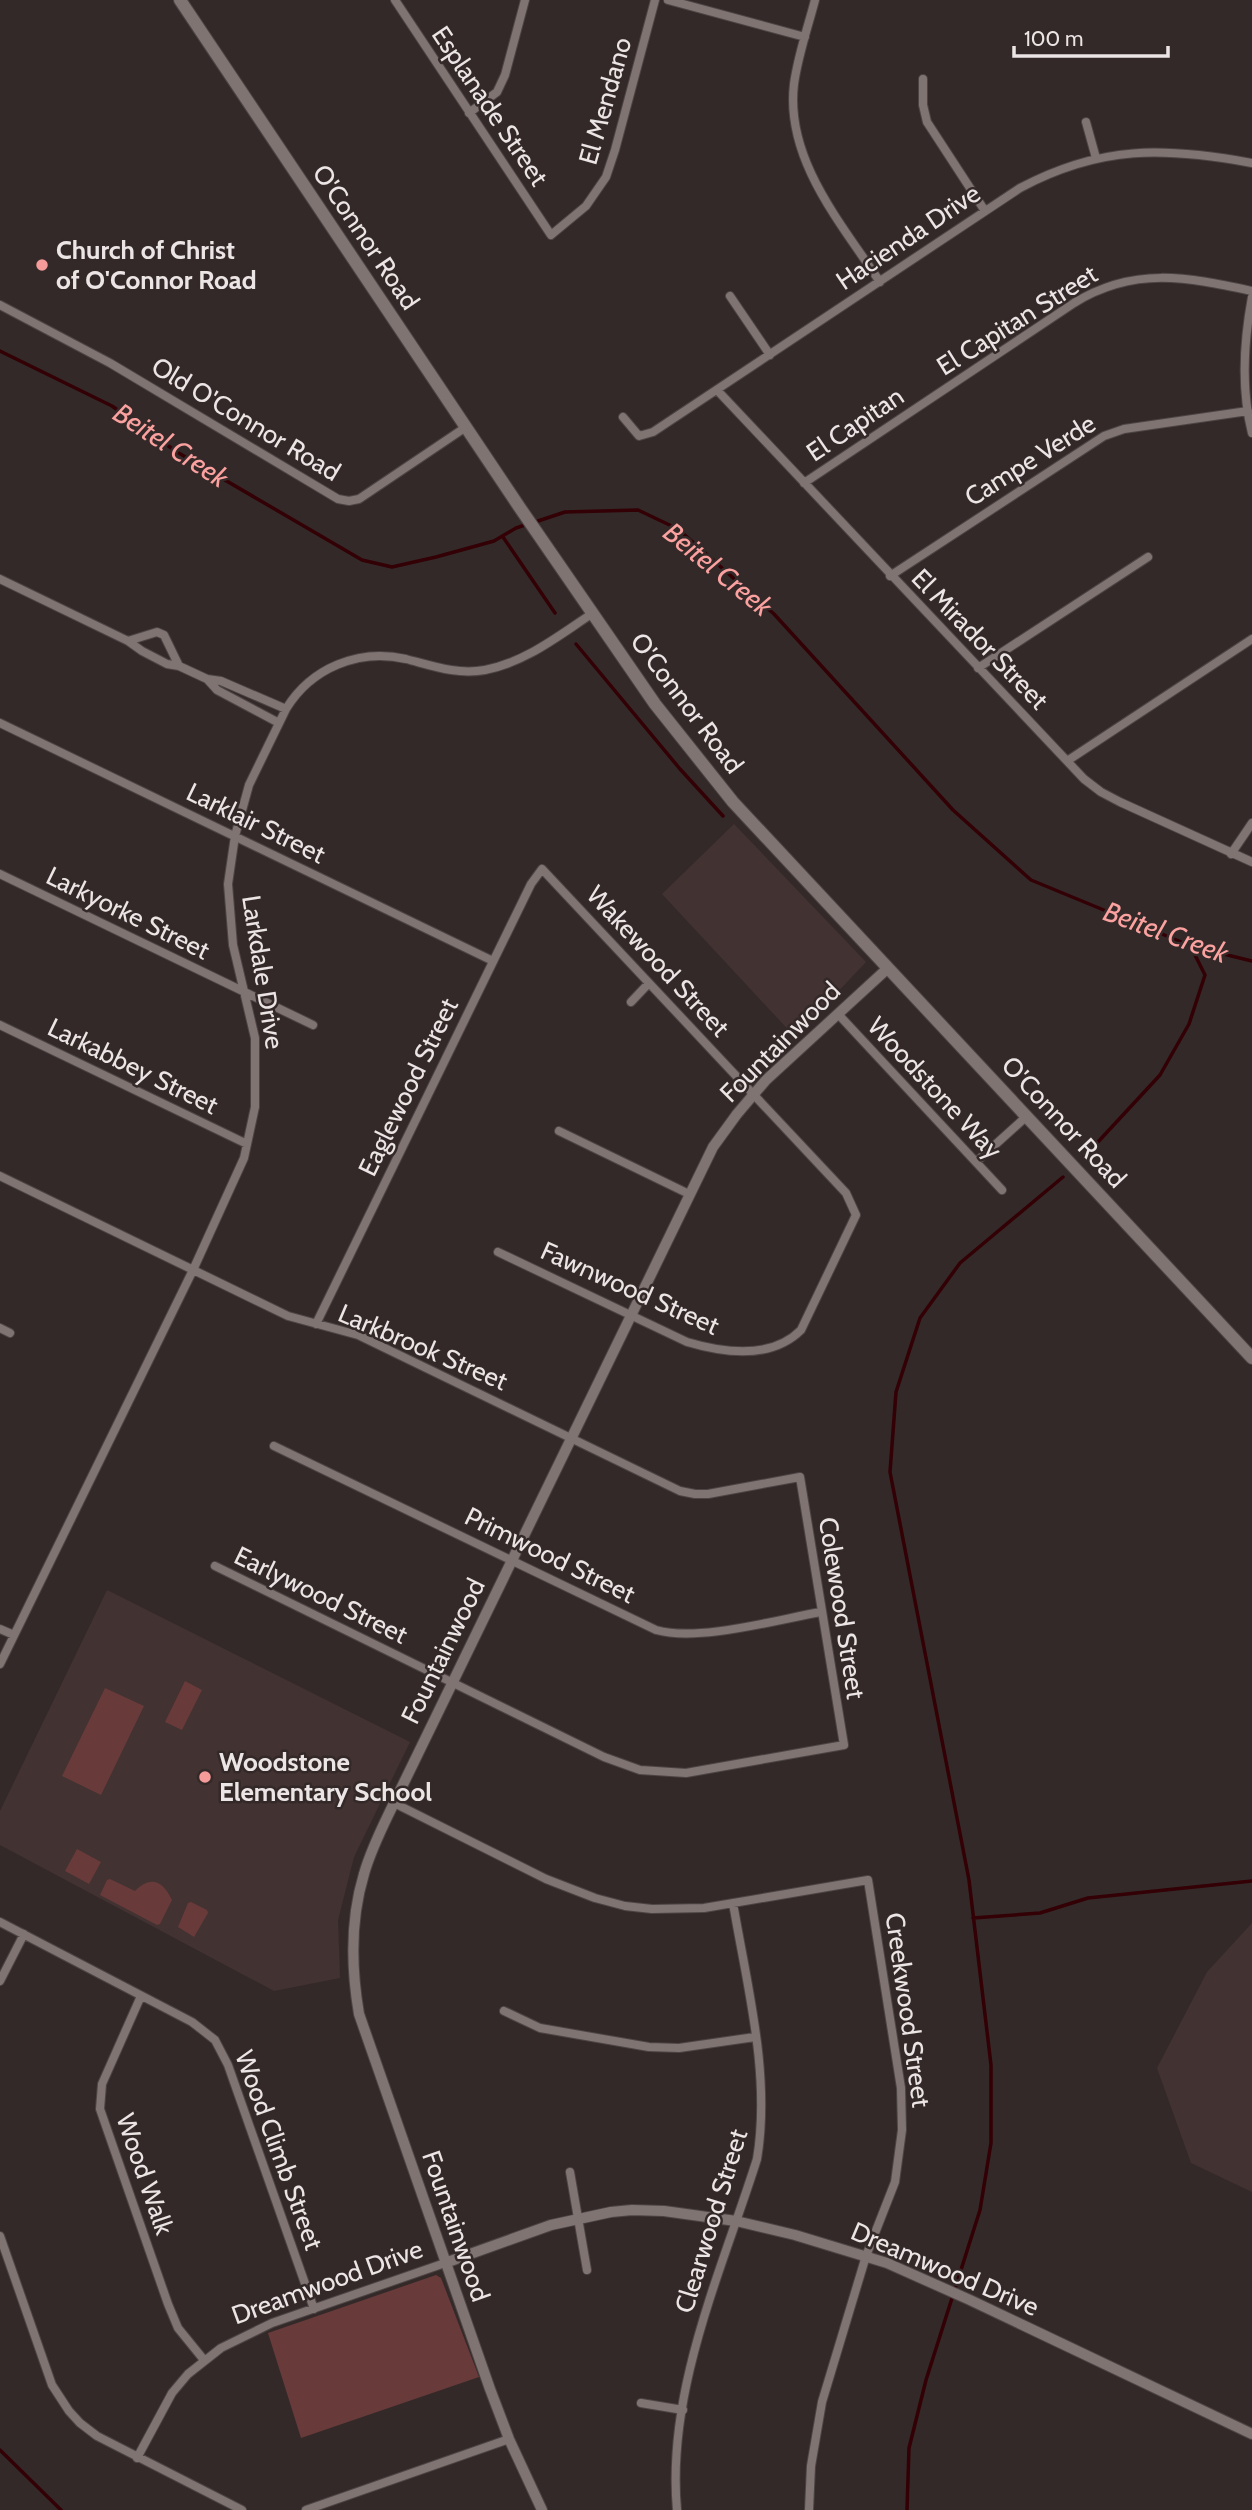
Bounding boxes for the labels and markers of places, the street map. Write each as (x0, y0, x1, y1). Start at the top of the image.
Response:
place label: Church of Christ of O'Connor Road (56, 234, 257, 296)
marker: Church of Christ of O'Connor Road (34, 257, 50, 273)
place label: Woodstone Elementary School (219, 1746, 432, 1808)
marker: Woodstone Elementary School (197, 1769, 213, 1785)

